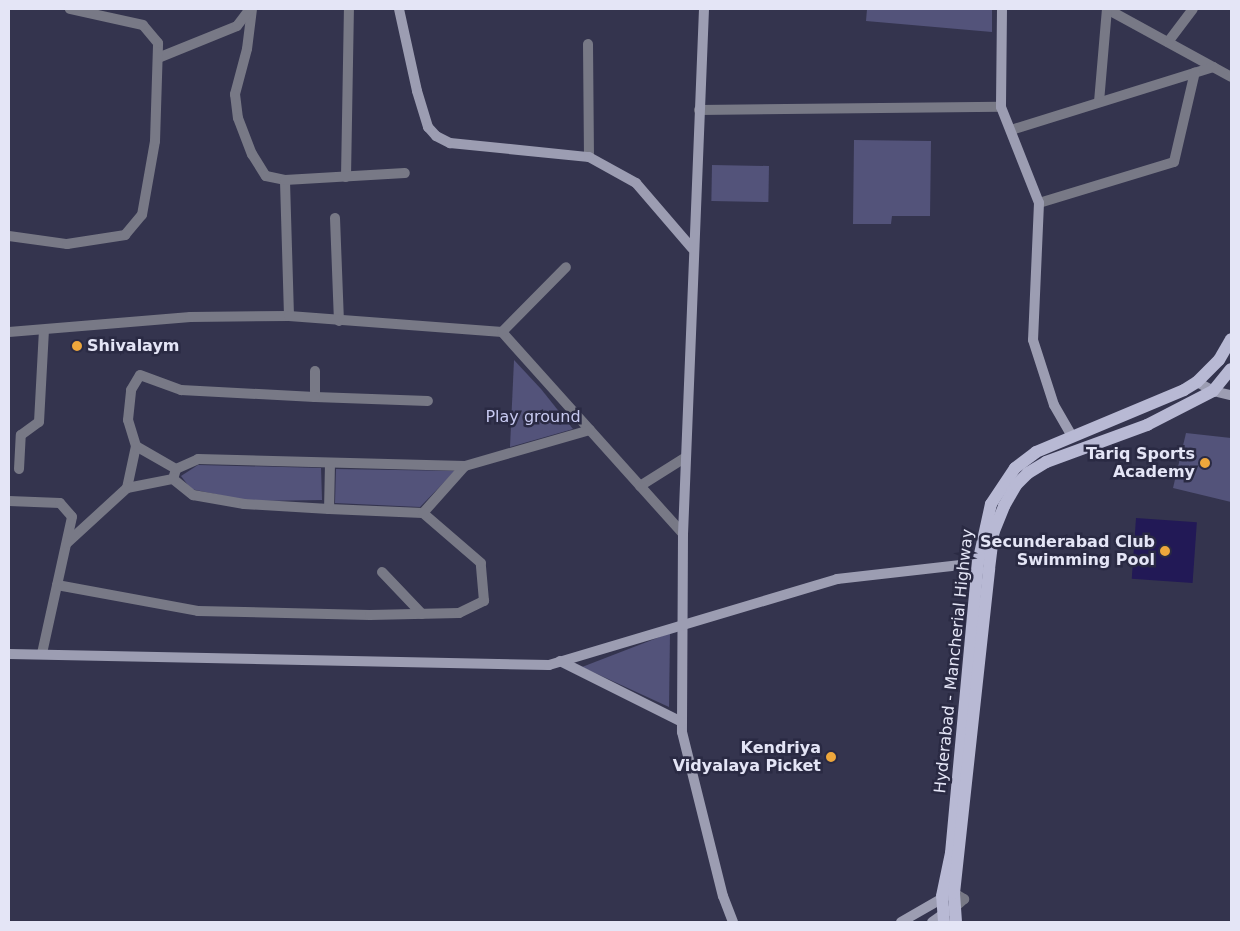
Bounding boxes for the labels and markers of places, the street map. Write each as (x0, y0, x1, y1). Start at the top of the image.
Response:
place label: Shivalaym (87, 336, 180, 356)
marker: Shivalaym (71, 340, 83, 352)
place label: Tariq Sports Academy (1086, 444, 1195, 482)
marker: Tariq Sports Academy (1199, 457, 1211, 469)
place label: Secunderabad Club Swimming Pool (980, 532, 1155, 570)
marker: Secunderabad Club Swimming Pool (1159, 545, 1171, 557)
place label: Kendriya Vidyalaya Picket (673, 738, 821, 776)
marker: Kendriya Vidyalaya Picket (825, 751, 837, 763)

